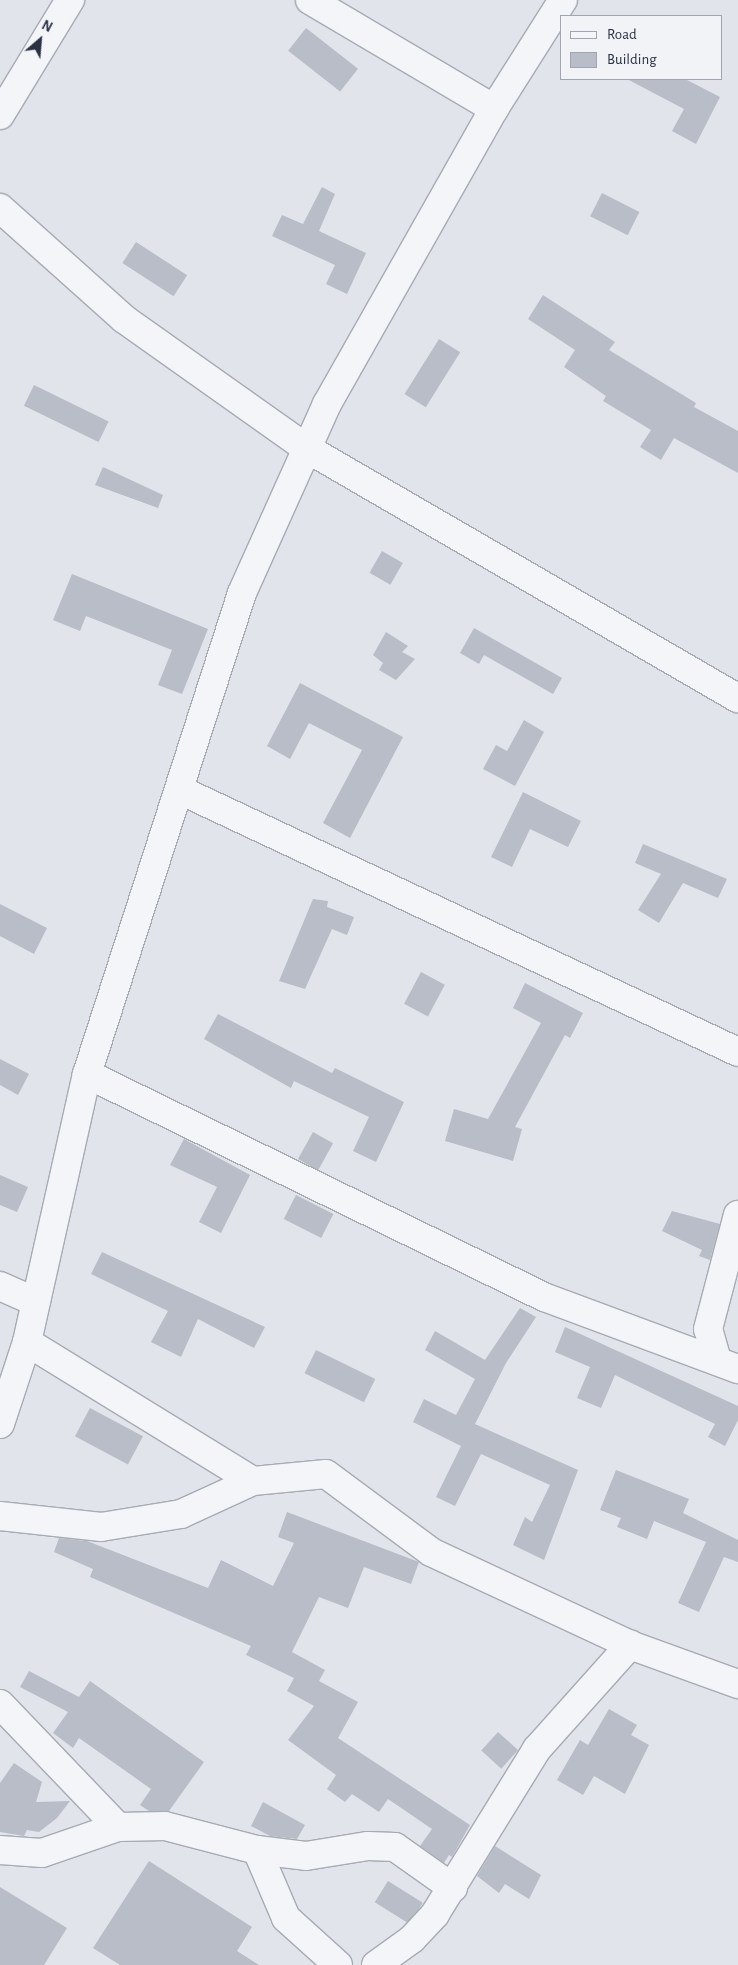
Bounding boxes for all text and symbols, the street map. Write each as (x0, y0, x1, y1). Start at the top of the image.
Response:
north arrow (15, 15, 65, 65)
legend (560, 15, 723, 80)
text: N (39, 18, 54, 35)
text: Road (607, 27, 637, 42)
text: Building (607, 52, 657, 67)

